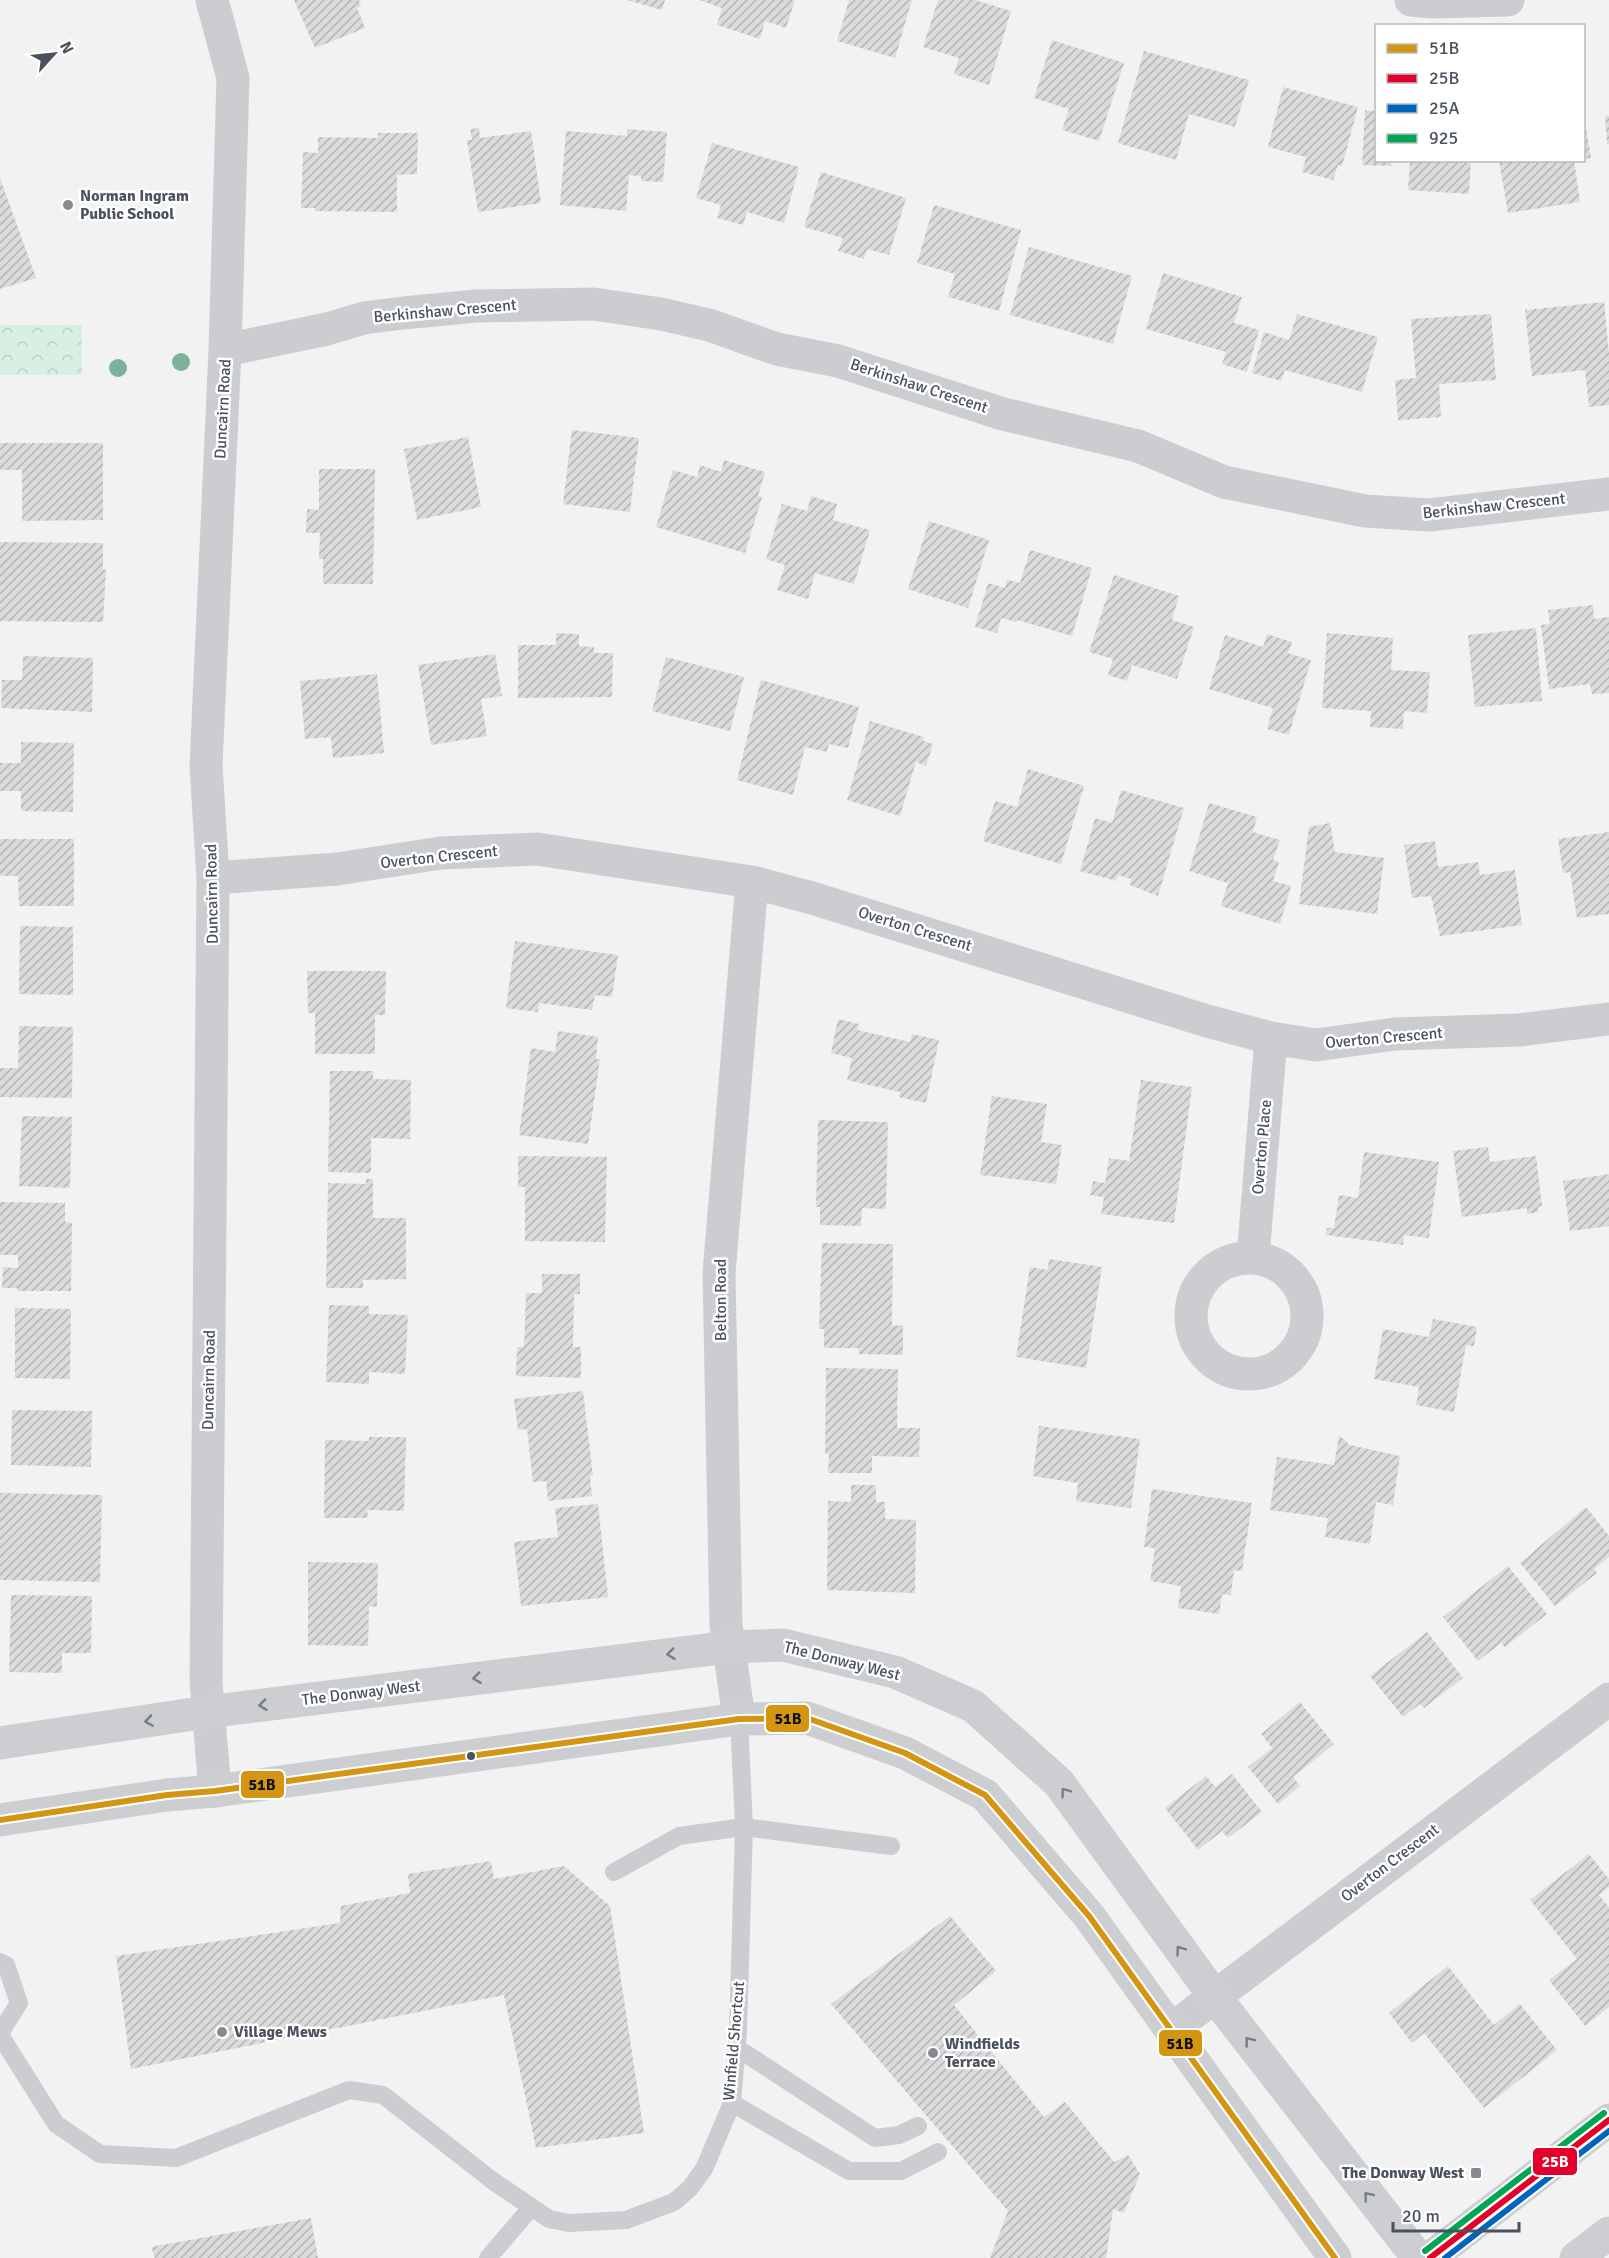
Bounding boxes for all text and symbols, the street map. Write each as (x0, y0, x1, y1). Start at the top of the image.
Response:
north arrow (24, 24, 84, 84)
legend (1375, 24, 1585, 162)
text: 51B (1429, 37, 1459, 59)
text: N (55, 38, 78, 57)
text: 25B (1429, 67, 1459, 89)
text: 25A (1429, 97, 1459, 119)
text: 925 (1429, 127, 1458, 149)
place label: Norman Ingram Public School (80, 186, 189, 224)
marker: Norman Ingram Public School (61, 198, 75, 212)
street label: Berkinshaw Crescent (373, 295, 518, 327)
street label: Berkinshaw Crescent (848, 354, 991, 418)
street label: Duncairn Road (210, 358, 236, 460)
street label: Berkinshaw Crescent (1422, 489, 1567, 523)
street label: Overton Crescent (379, 841, 499, 873)
street label: Duncairn Road (201, 844, 223, 944)
street label: Overton Crescent (856, 902, 975, 956)
street label: Overton Crescent (1324, 1023, 1444, 1053)
street label: Overton Place (1248, 1099, 1276, 1195)
street label: Belton Road (711, 1259, 731, 1341)
street label: Duncairn Road (198, 1330, 220, 1430)
street label: The Donway West (782, 1637, 903, 1685)
one-way arrow (666, 1647, 675, 1660)
one-way arrow (472, 1672, 482, 1684)
street label: The Donway West (301, 1676, 422, 1710)
one-way arrow (258, 1698, 267, 1711)
line badge: 51B (765, 1704, 810, 1733)
text: 51B (774, 1709, 802, 1729)
one-way arrow (144, 1714, 154, 1726)
unlabelled marker (465, 1750, 477, 1762)
line badge: 51B (240, 1770, 285, 1799)
text: 51B (248, 1775, 276, 1795)
one-way arrow (1062, 1788, 1073, 1799)
street label: Overton Crescent (1337, 1819, 1443, 1906)
one-way arrow (1177, 1945, 1188, 1956)
street label: Winfield Shortcut (719, 1980, 749, 2102)
place label: Village Mews (234, 2022, 327, 2042)
marker: Village Mews (215, 2025, 229, 2039)
line badge: 51B (1158, 2029, 1203, 2057)
place label: Windfields Terrace (945, 2034, 1020, 2072)
text: 51B (1166, 2034, 1194, 2054)
one-way arrow (1246, 2037, 1257, 2048)
marker: Windfields Terrace (926, 2046, 940, 2060)
line badge: 25B (1532, 2147, 1578, 2176)
text: 25B (1541, 2152, 1569, 2172)
place label: The Donway West (1342, 2163, 1464, 2183)
marker: The Donway West (1469, 2166, 1483, 2180)
one-way arrow (1364, 2191, 1375, 2202)
scale bar (1393, 2195, 1519, 2233)
text: 20 m (1402, 2205, 1440, 2227)

